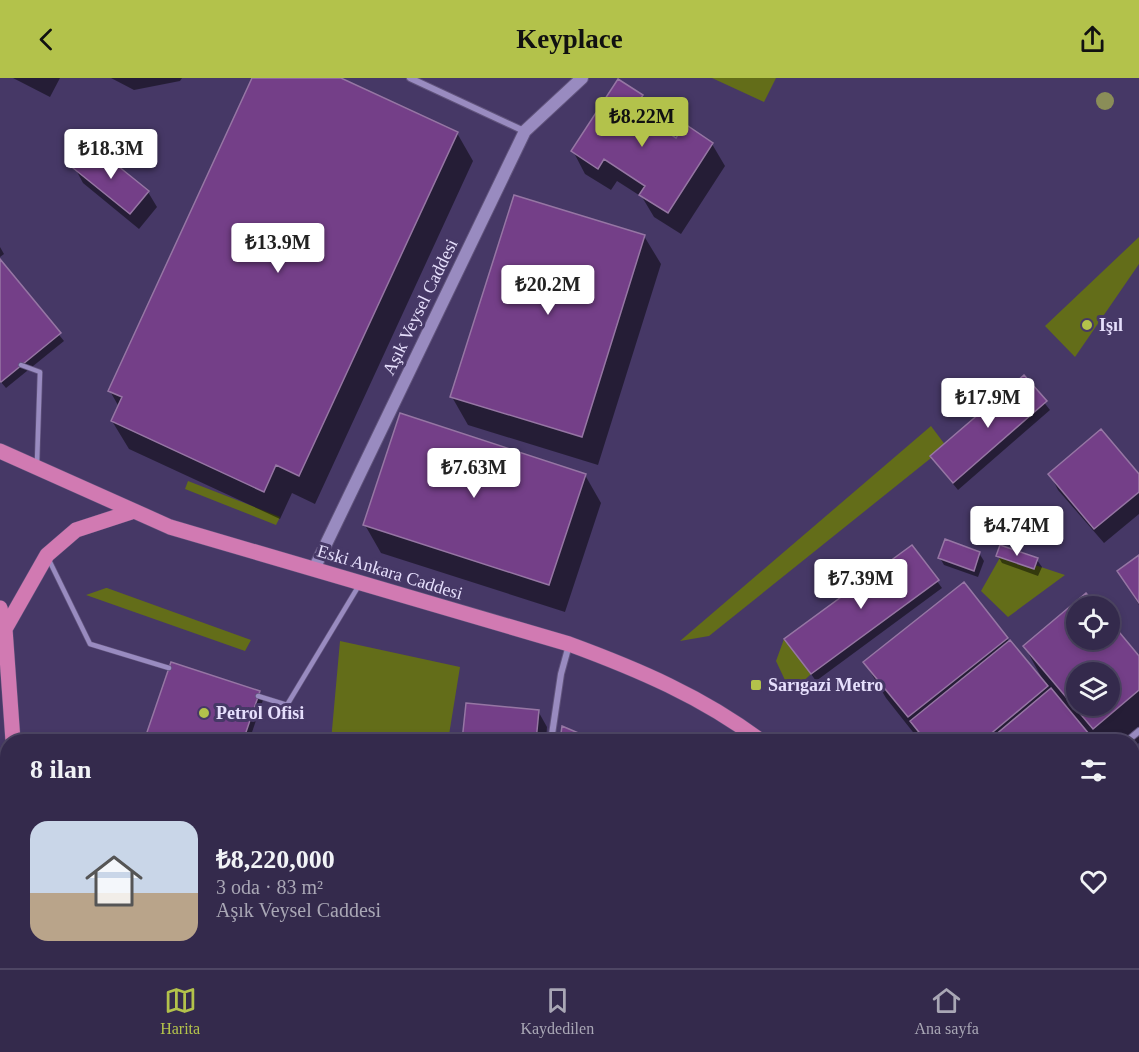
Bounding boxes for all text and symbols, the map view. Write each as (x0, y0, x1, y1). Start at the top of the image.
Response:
icon: back (30, 23, 63, 56)
icon: share (1076, 23, 1109, 56)
text: Keyplace (516, 24, 623, 54)
pin: ₺8.22M (593, 97, 691, 148)
text: ₺8.22M (609, 105, 675, 127)
pin: ₺18.3M (62, 129, 160, 180)
text: ₺18.3M (78, 137, 144, 159)
pin: ₺13.9M (229, 223, 327, 274)
text: ₺13.9M (245, 231, 311, 253)
street label: Aşık Veysel Caddesi (378, 236, 462, 378)
pin: ₺20.2M (499, 265, 597, 316)
text: ₺20.2M (515, 273, 581, 295)
place label: Işıl (1099, 315, 1123, 335)
marker: Işıl (1080, 318, 1094, 332)
pin: ₺17.9M (939, 378, 1037, 429)
text: ₺17.9M (955, 386, 1021, 408)
pin: ₺7.63M (425, 448, 523, 499)
text: ₺7.63M (441, 456, 507, 478)
pin: ₺4.74M (968, 506, 1066, 557)
text: ₺4.74M (984, 514, 1050, 536)
street label: Eski Ankara Caddesi (315, 540, 465, 604)
pin: ₺7.39M (812, 559, 910, 610)
text: ₺7.39M (828, 567, 894, 589)
map controls (1066, 596, 1120, 716)
button: locate (1066, 596, 1120, 650)
button: layers (1066, 662, 1120, 716)
place label: Sarıgazi Metro (768, 675, 883, 695)
marker: Sarıgazi Metro (749, 678, 763, 692)
place label: Petrol Ofisi (216, 703, 304, 723)
marker: Petrol Ofisi (197, 706, 211, 720)
icon: filters (1077, 754, 1110, 787)
text: 8 ilan (30, 755, 91, 784)
icon: home (78, 845, 150, 917)
text: ₺8,220,000 (216, 845, 335, 874)
icon: heart (1077, 865, 1110, 898)
text: 3 oda · 83 m² (216, 876, 323, 898)
text: Aşık Veysel Caddesi (216, 899, 381, 921)
tab: Harita (160, 984, 200, 1038)
tab: Kaydedilen (520, 984, 594, 1038)
tab: Ana sayfa (914, 984, 979, 1038)

